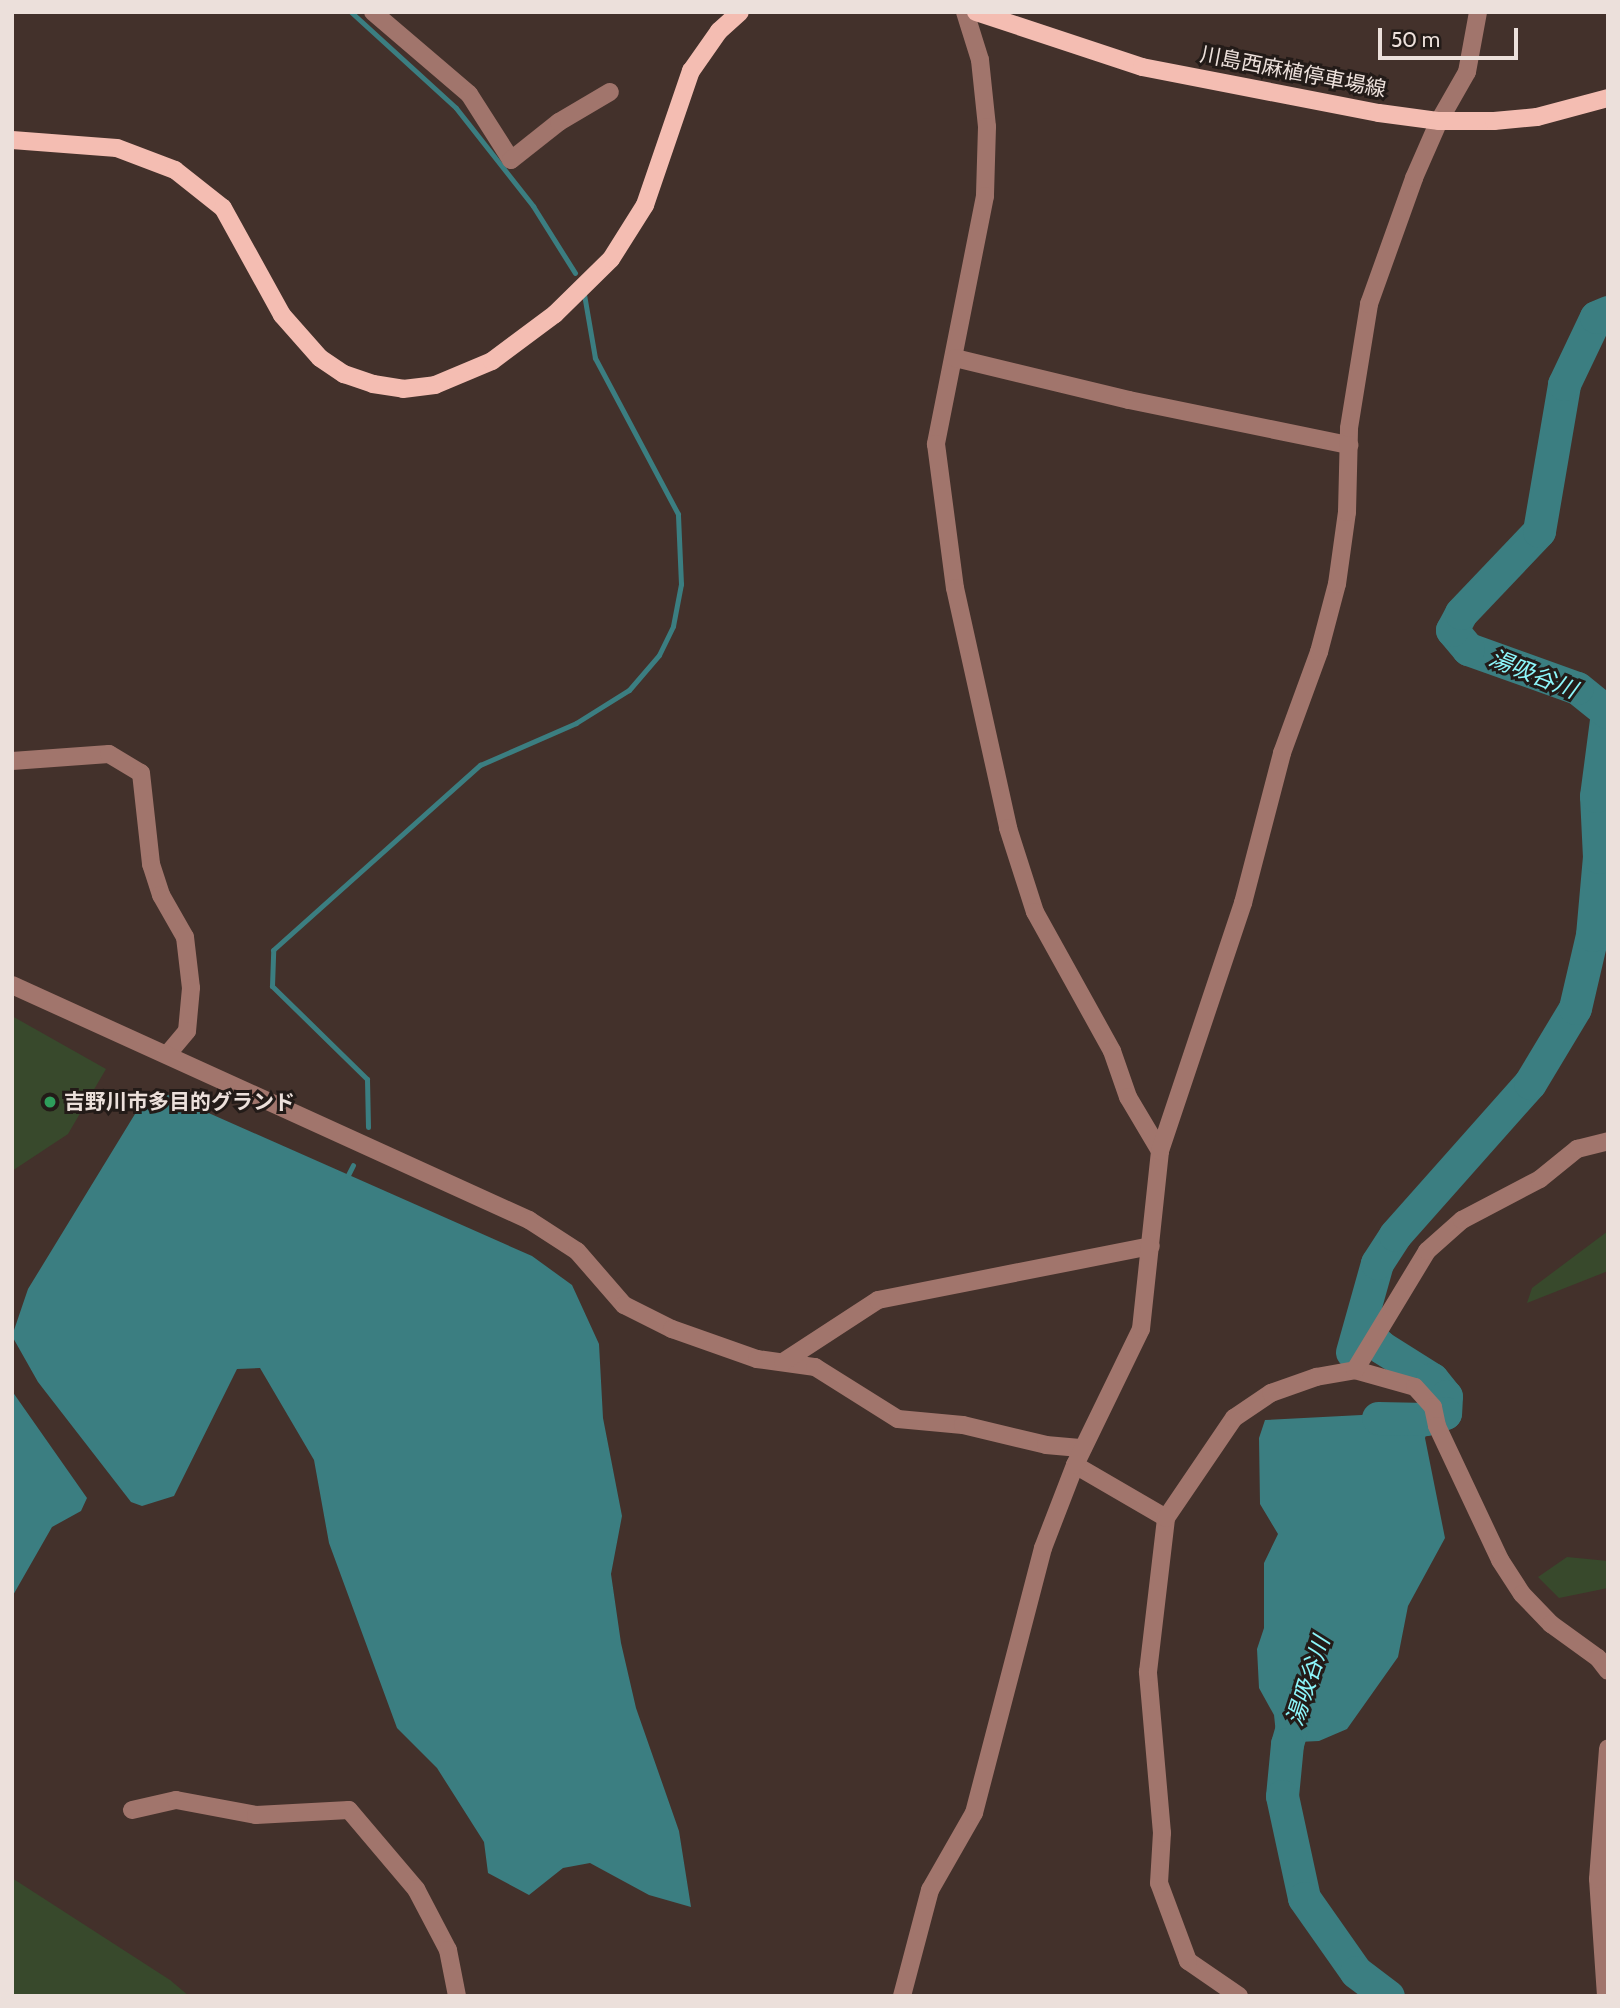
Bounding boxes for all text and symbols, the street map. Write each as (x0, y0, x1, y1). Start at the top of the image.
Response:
scale bar (1382, 14, 1522, 58)
text: 50 m (1391, 27, 1440, 52)
street label: 川島西麻植停車場線 (1198, 42, 1388, 102)
water label: 湯吸谷川 (1485, 644, 1581, 704)
place label: 吉野川市多目的グランド (64, 1089, 295, 1115)
marker: 吉野川市多目的グランド (42, 1094, 58, 1110)
water label: 湯吸谷川 (1281, 1633, 1335, 1729)

